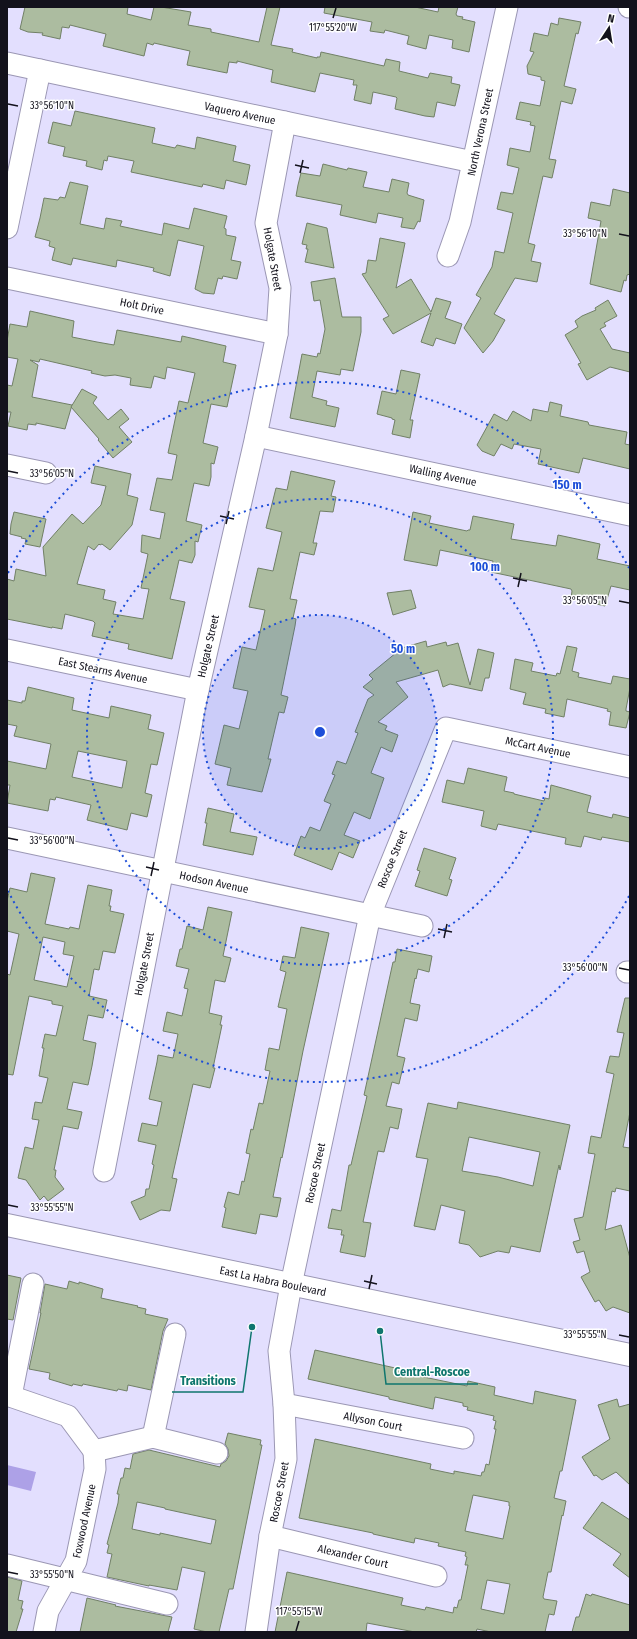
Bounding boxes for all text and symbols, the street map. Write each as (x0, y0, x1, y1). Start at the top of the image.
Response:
north arrow (589, 8, 629, 48)
text: N (606, 12, 616, 26)
text: 117°55'20"W (309, 22, 358, 34)
street label: North Verona Street (465, 87, 496, 177)
text: 33°56'10"N (30, 100, 74, 112)
street label: Vaquero Avenue (203, 100, 277, 127)
street label: Holgate Street (261, 226, 285, 292)
text: 33°56'10"N (563, 228, 607, 240)
street label: Holt Drive (119, 295, 165, 318)
street label: Walling Avenue (408, 462, 478, 489)
text: 33°56'05"N (30, 468, 74, 480)
text: 150 m (552, 478, 582, 492)
text: 100 m (470, 560, 500, 574)
text: 33°56'05"N (563, 595, 607, 607)
street label: Holgate Street (195, 613, 222, 679)
text: 50 m (391, 642, 415, 656)
street label: East Stearns Avenue (57, 655, 149, 686)
centre of rings (313, 725, 327, 739)
street label: McCart Avenue (504, 734, 572, 761)
street label: Roscoe Street (375, 828, 410, 890)
text: 33°56'00"N (29, 835, 75, 847)
street label: Hodson Avenue (178, 869, 250, 896)
street label: Holgate Street (132, 931, 157, 997)
text: 33°56'00"N (562, 962, 608, 974)
street label: Roscoe Street (303, 1141, 328, 1205)
text: 33°55'55"N (30, 1202, 74, 1214)
street label: East La Habra Boulevard (218, 1264, 327, 1299)
text: 33°55'55"N (563, 1329, 607, 1341)
callout: Central-Roscoe (386, 1360, 478, 1384)
text: Central-Roscoe (394, 1365, 470, 1379)
callout: Transitions (172, 1368, 243, 1392)
text: Transitions (180, 1374, 236, 1388)
street label: Allyson Court (342, 1409, 404, 1434)
street label: Roscoe Street (267, 1460, 292, 1524)
street label: Foxwood Avenue (70, 1483, 99, 1559)
street label: Alexander Court (316, 1542, 390, 1571)
text: 33°55'50"N (30, 1569, 74, 1581)
text: 117°55'15"W (276, 1606, 323, 1618)

